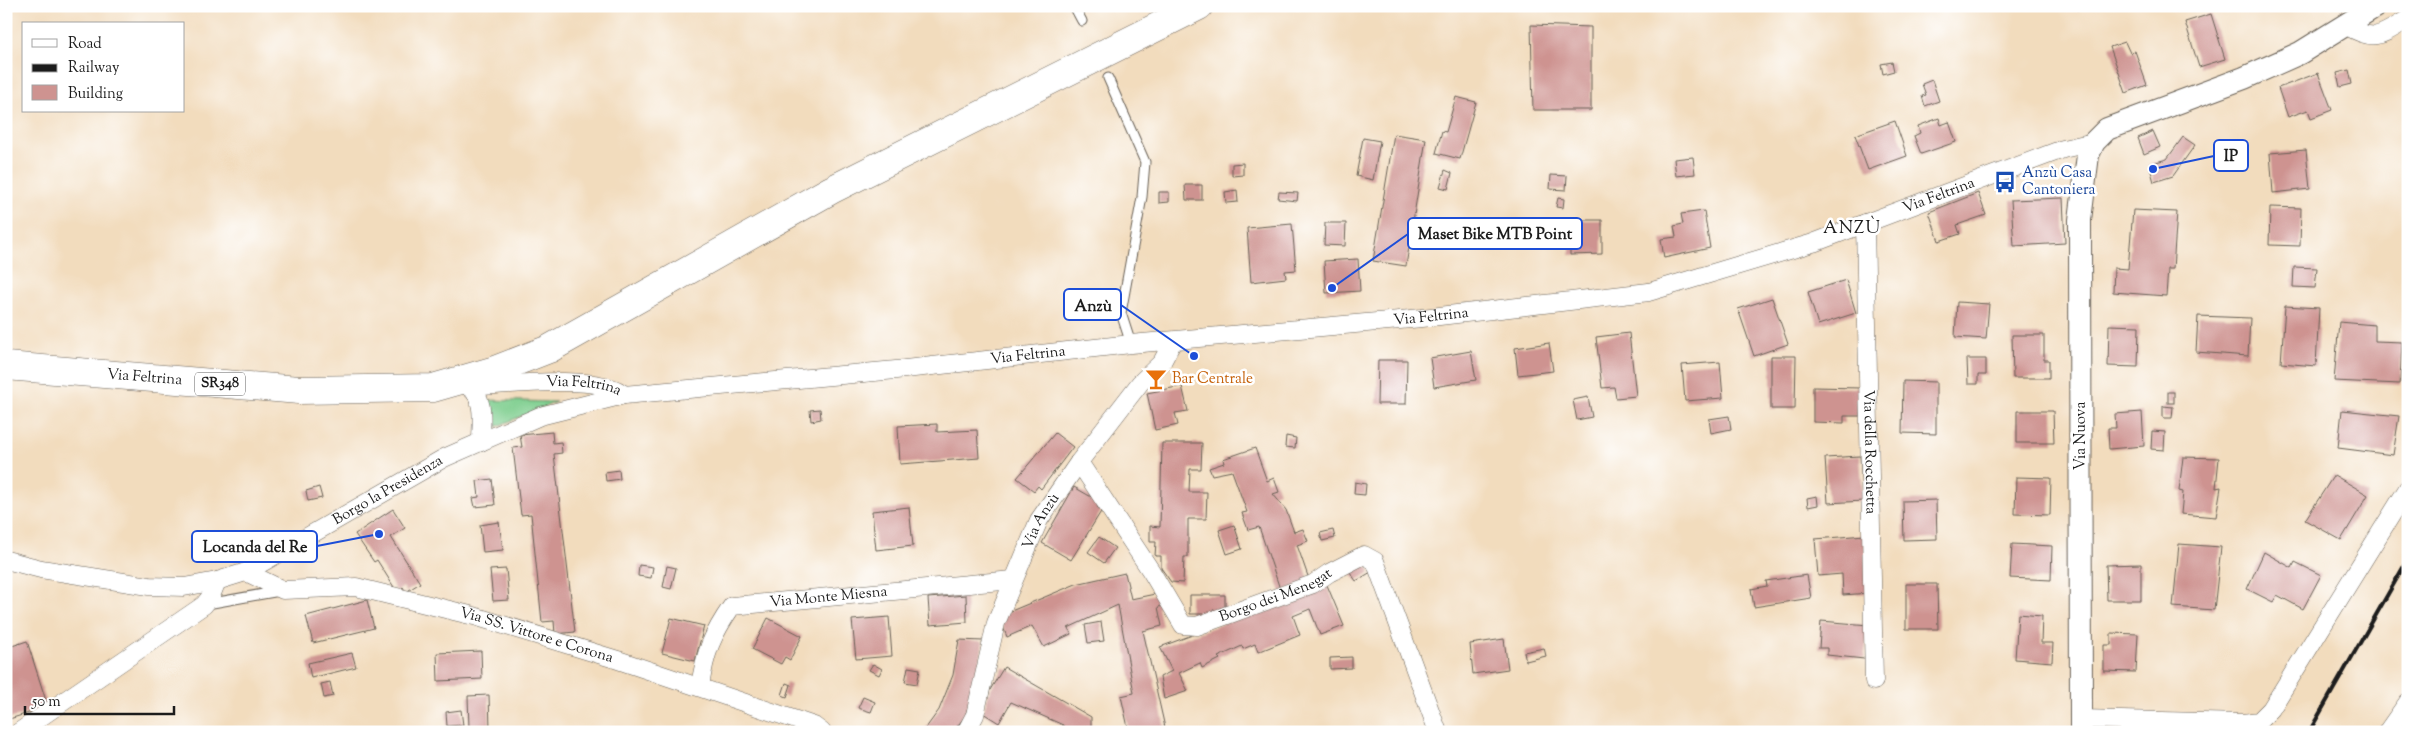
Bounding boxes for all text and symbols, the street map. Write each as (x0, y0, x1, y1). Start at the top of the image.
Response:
legend (22, 22, 185, 112)
text: Road (68, 34, 102, 55)
text: Railway (68, 58, 120, 79)
text: Building (68, 84, 123, 105)
callout: IP (2214, 140, 2248, 171)
text: IP (2224, 146, 2238, 169)
place label: Anzù Casa Cantoniera (2022, 163, 2096, 201)
bus stop icon: Anzù Casa Cantoniera (1992, 169, 2018, 195)
street label: Via Feltrina (1900, 173, 1978, 219)
district label: ANZÙ (1823, 215, 1881, 242)
callout: Maset Bike MTB Point (1408, 218, 1582, 249)
text: Maset Bike MTB Point (1418, 224, 1573, 247)
callout: Anzù (1064, 289, 1121, 320)
text: Anzù (1074, 296, 1113, 319)
street label: Via Feltrina (1392, 302, 1470, 331)
street label: Via Feltrina (989, 341, 1067, 370)
street label: Via Feltrina (106, 364, 183, 391)
bar icon: Bar Centrale (1143, 366, 1169, 392)
place label: Bar Centrale (1172, 369, 1253, 390)
street label: Via Feltrina (546, 371, 625, 401)
road number: SR348 (195, 372, 245, 396)
street label: Via della Rocchetta (1858, 390, 1881, 514)
street label: Via Nuova (2071, 402, 2092, 470)
street label: Borgo la Presidenza (329, 450, 447, 530)
street label: Via Anzù (1017, 489, 1065, 552)
callout: Locanda del Re (192, 531, 317, 562)
text: Locanda del Re (203, 537, 308, 560)
street label: Borgo dei Menegat (1216, 563, 1337, 628)
street label: Via Monte Miesna (769, 581, 888, 613)
street label: Via SS. Vittore e Corona (457, 602, 616, 668)
scale bar (25, 683, 174, 715)
text: 50 m (31, 692, 61, 713)

